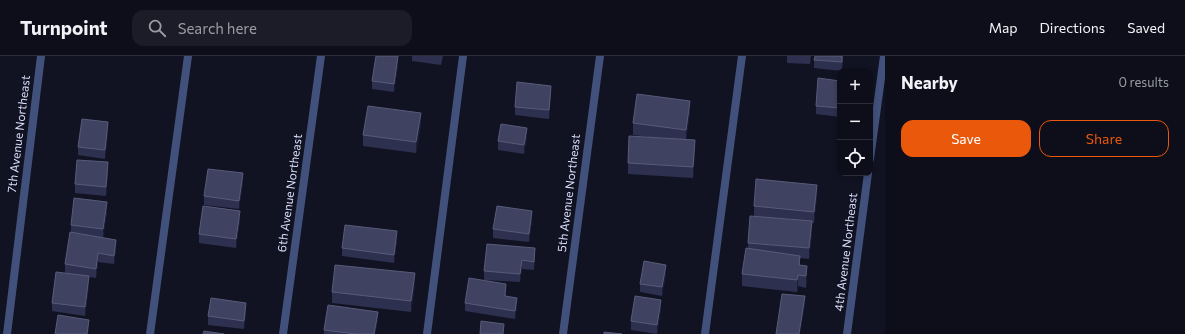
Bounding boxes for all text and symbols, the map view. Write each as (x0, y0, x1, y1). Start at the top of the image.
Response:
search box (132, 10, 412, 46)
text: Turnpoint (20, 16, 108, 39)
icon: search (146, 17, 168, 39)
text: Search here (178, 19, 257, 37)
text: Map (989, 19, 1018, 36)
text: Directions (1040, 19, 1105, 36)
text: Saved (1127, 19, 1165, 36)
map controls (837, 68, 873, 176)
button: + (837, 68, 873, 104)
text: Nearby (901, 72, 958, 93)
street label: 7th Avenue Northeast (4, 74, 32, 194)
text: 0 results (1118, 74, 1169, 90)
button: − (837, 104, 873, 140)
button: Save (901, 120, 1031, 157)
button: Share (1039, 120, 1169, 157)
street label: 6th Avenue Northeast (274, 133, 304, 253)
street label: 5th Avenue Northeast (554, 133, 582, 253)
button: locate (837, 140, 873, 176)
street label: 4th Avenue Northeast (831, 192, 859, 312)

